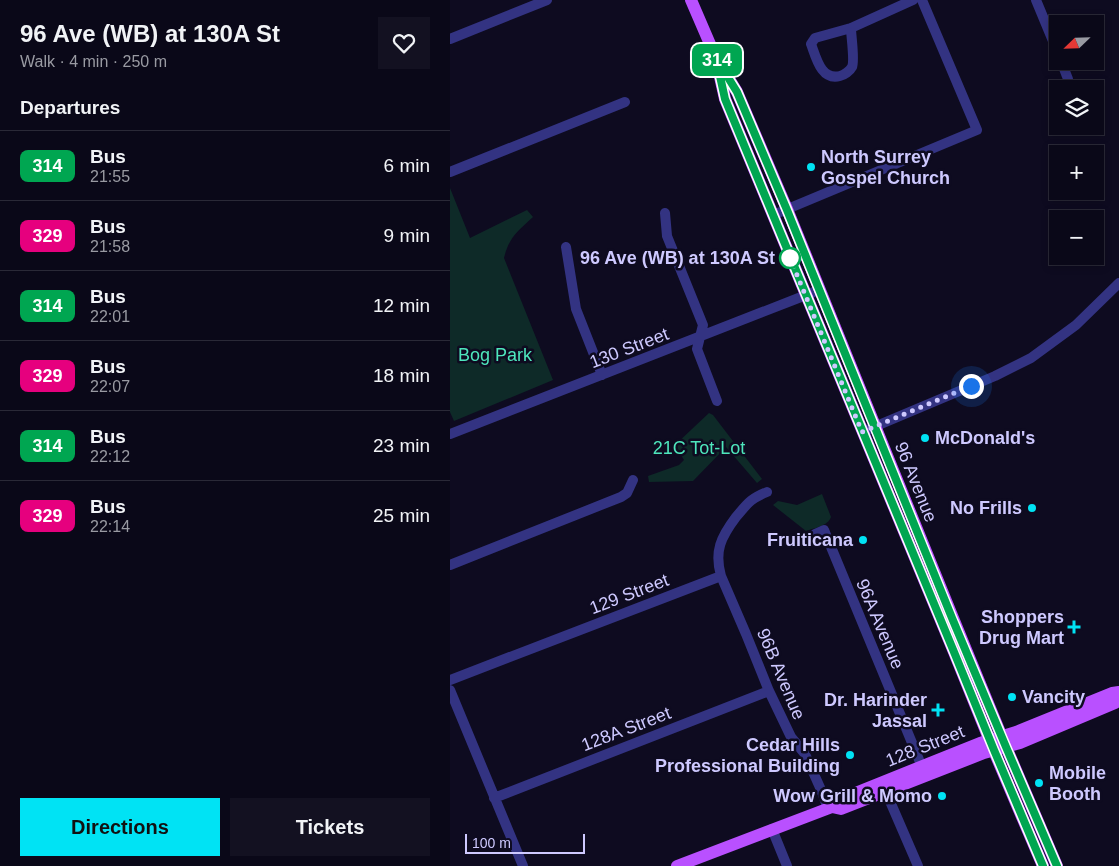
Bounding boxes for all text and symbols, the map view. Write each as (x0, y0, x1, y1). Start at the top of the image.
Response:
north arrow (1049, 15, 1104, 70)
map controls (1049, 15, 1104, 265)
button: heart (378, 17, 430, 69)
text: 96 Ave (WB) at 130A St (20, 20, 280, 47)
line badge: 314 (688, 44, 746, 76)
text: 314 (702, 50, 732, 70)
text: Walk · 4 min · 250 m (20, 53, 167, 70)
button: layers (1049, 80, 1104, 135)
text: Departures (20, 97, 120, 118)
button: + (1049, 145, 1104, 200)
text: Bus (90, 146, 126, 167)
place label: North Surrey Gospel Church (821, 147, 950, 188)
text: 6 min (384, 155, 430, 176)
text: 314 (32, 156, 63, 176)
marker: North Surrey Gospel Church (805, 161, 817, 173)
text: 21:55 (90, 168, 130, 185)
button: − (1049, 210, 1104, 265)
text: Bus (90, 216, 126, 237)
text: 9 min (384, 225, 430, 246)
text: 329 (32, 226, 63, 246)
text: 21:58 (90, 238, 130, 255)
marker: 96 Ave (WB) at 130A St (779, 247, 801, 269)
place label: 96 Ave (WB) at 130A St (580, 248, 775, 268)
text: Bus (90, 286, 126, 307)
text: 12 min (373, 295, 430, 316)
text: 314 (32, 296, 63, 316)
text: 22:01 (90, 308, 130, 325)
street label: 130 Street (587, 324, 671, 372)
park label: Bog Park (458, 345, 533, 365)
text: Bus (90, 356, 126, 377)
text: 18 min (373, 365, 430, 386)
text: 329 (32, 366, 63, 386)
your location (959, 374, 984, 399)
text: 22:07 (90, 378, 130, 395)
text: Bus (90, 426, 126, 447)
place label: McDonald's (935, 428, 1035, 448)
marker: McDonald's (919, 432, 931, 444)
text: 23 min (373, 435, 430, 456)
text: 314 (32, 436, 63, 456)
park label: 21C Tot-Lot (653, 438, 745, 458)
street label: 96 Avenue (891, 439, 941, 525)
text: 22:12 (90, 448, 130, 465)
text: Bus (90, 496, 126, 517)
place label: No Frills (950, 498, 1022, 518)
marker: No Frills (1026, 502, 1038, 514)
text: 25 min (373, 505, 430, 526)
text: 329 (32, 506, 63, 526)
text: 22:14 (90, 518, 130, 535)
place label: Fruiticana (767, 530, 854, 550)
marker: Fruiticana (857, 534, 869, 546)
street label: 129 Street (587, 570, 671, 618)
street label: 96A Avenue (852, 576, 908, 672)
place label: Shoppers Drug Mart (979, 607, 1064, 648)
marker: Shoppers Drug Mart (1068, 621, 1080, 633)
street label: 96B Avenue (753, 626, 809, 722)
place label: Vancity (1022, 687, 1085, 707)
place label: Dr. Harinder Jassal (824, 690, 927, 731)
marker: Vancity (1006, 691, 1018, 703)
street label: 128A Street (579, 703, 673, 755)
marker: Dr. Harinder Jassal (931, 703, 945, 717)
street label: 128 Street (883, 721, 967, 771)
place label: Cedar Hills Professional Building (655, 735, 840, 776)
marker: Cedar Hills Professional Building (844, 749, 856, 761)
place label: Mobile Booth (1049, 763, 1106, 804)
marker: Mobile Booth (1033, 777, 1045, 789)
place label: Wow Grill & Momo (773, 786, 932, 806)
marker: Wow Grill & Momo (936, 790, 948, 802)
button: Directions (20, 798, 220, 856)
button: Tickets (230, 798, 430, 856)
scale bar (465, 831, 585, 854)
text: 100 m (472, 835, 511, 851)

